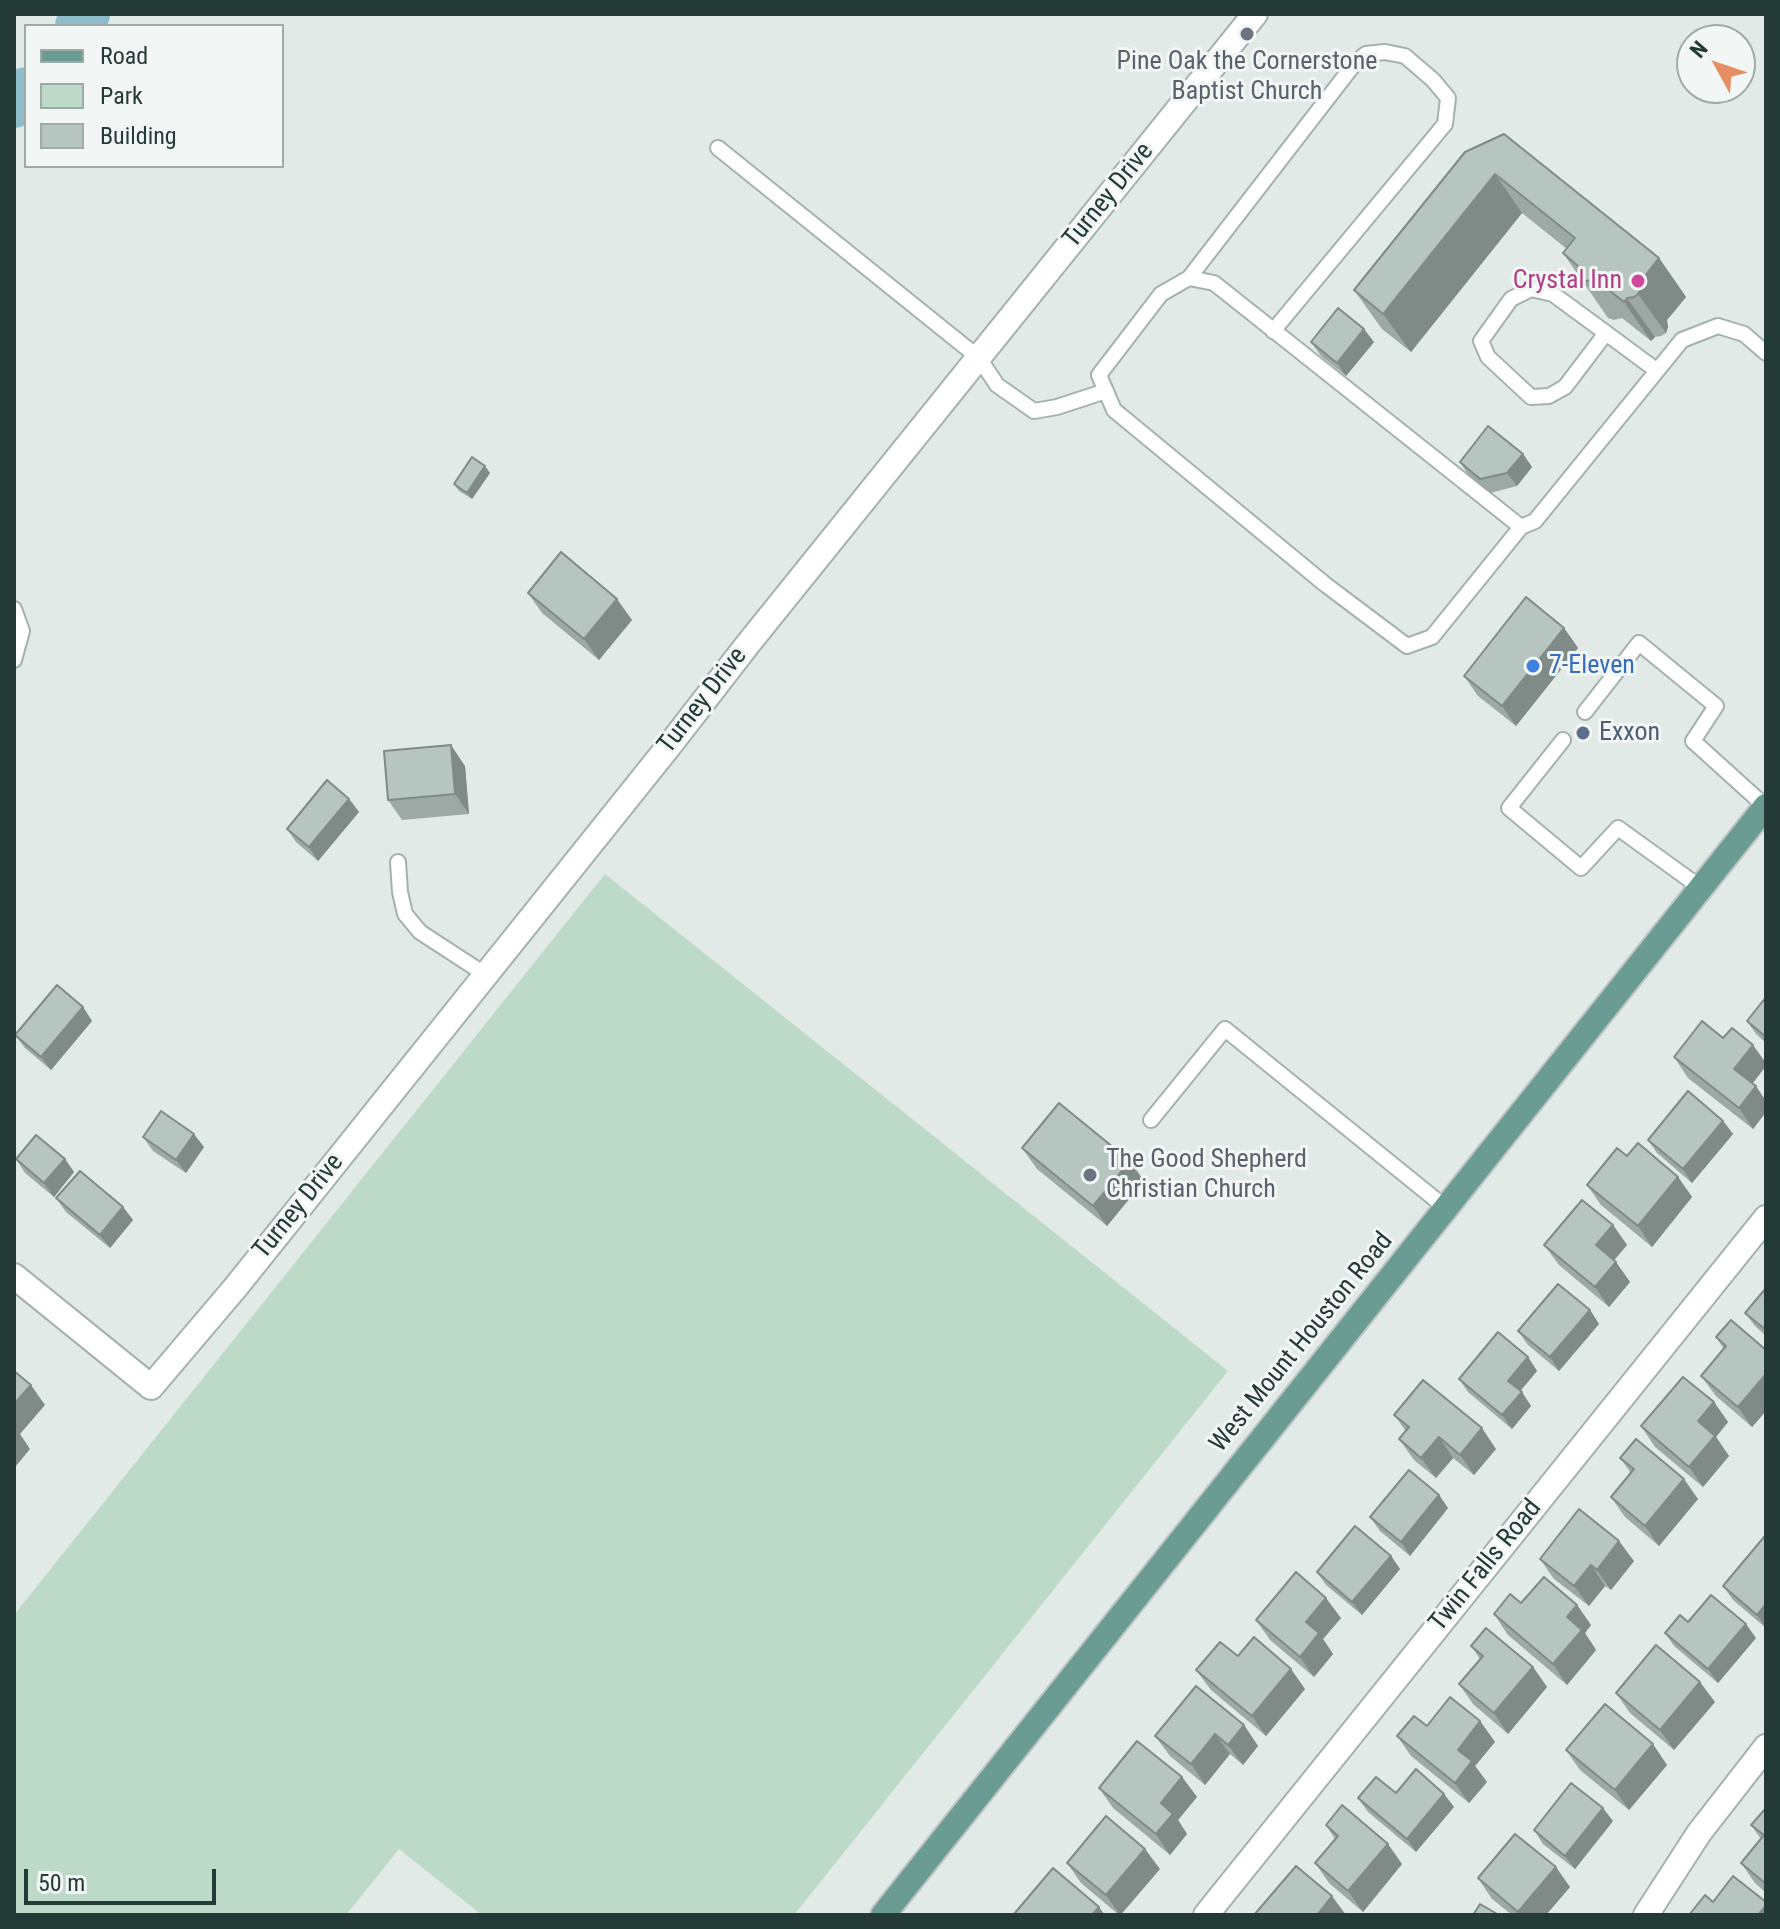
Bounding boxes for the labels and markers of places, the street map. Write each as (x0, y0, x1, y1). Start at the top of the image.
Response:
marker: Pine Oak the Cornerstone Baptist Church (1238, 25, 1256, 43)
place label: Pine Oak the Cornerstone Baptist Church (1117, 46, 1377, 108)
place label: Crystal Inn (1513, 265, 1622, 297)
marker: Crystal Inn (1629, 272, 1647, 290)
place label: 7-Eleven (1549, 650, 1635, 682)
marker: 7-Eleven (1524, 657, 1542, 675)
place label: Exxon (1599, 717, 1660, 749)
marker: Exxon (1574, 724, 1592, 742)
place label: The Good Shepherd Christian Church (1106, 1144, 1307, 1206)
marker: The Good Shepherd Christian Church (1081, 1166, 1099, 1184)

